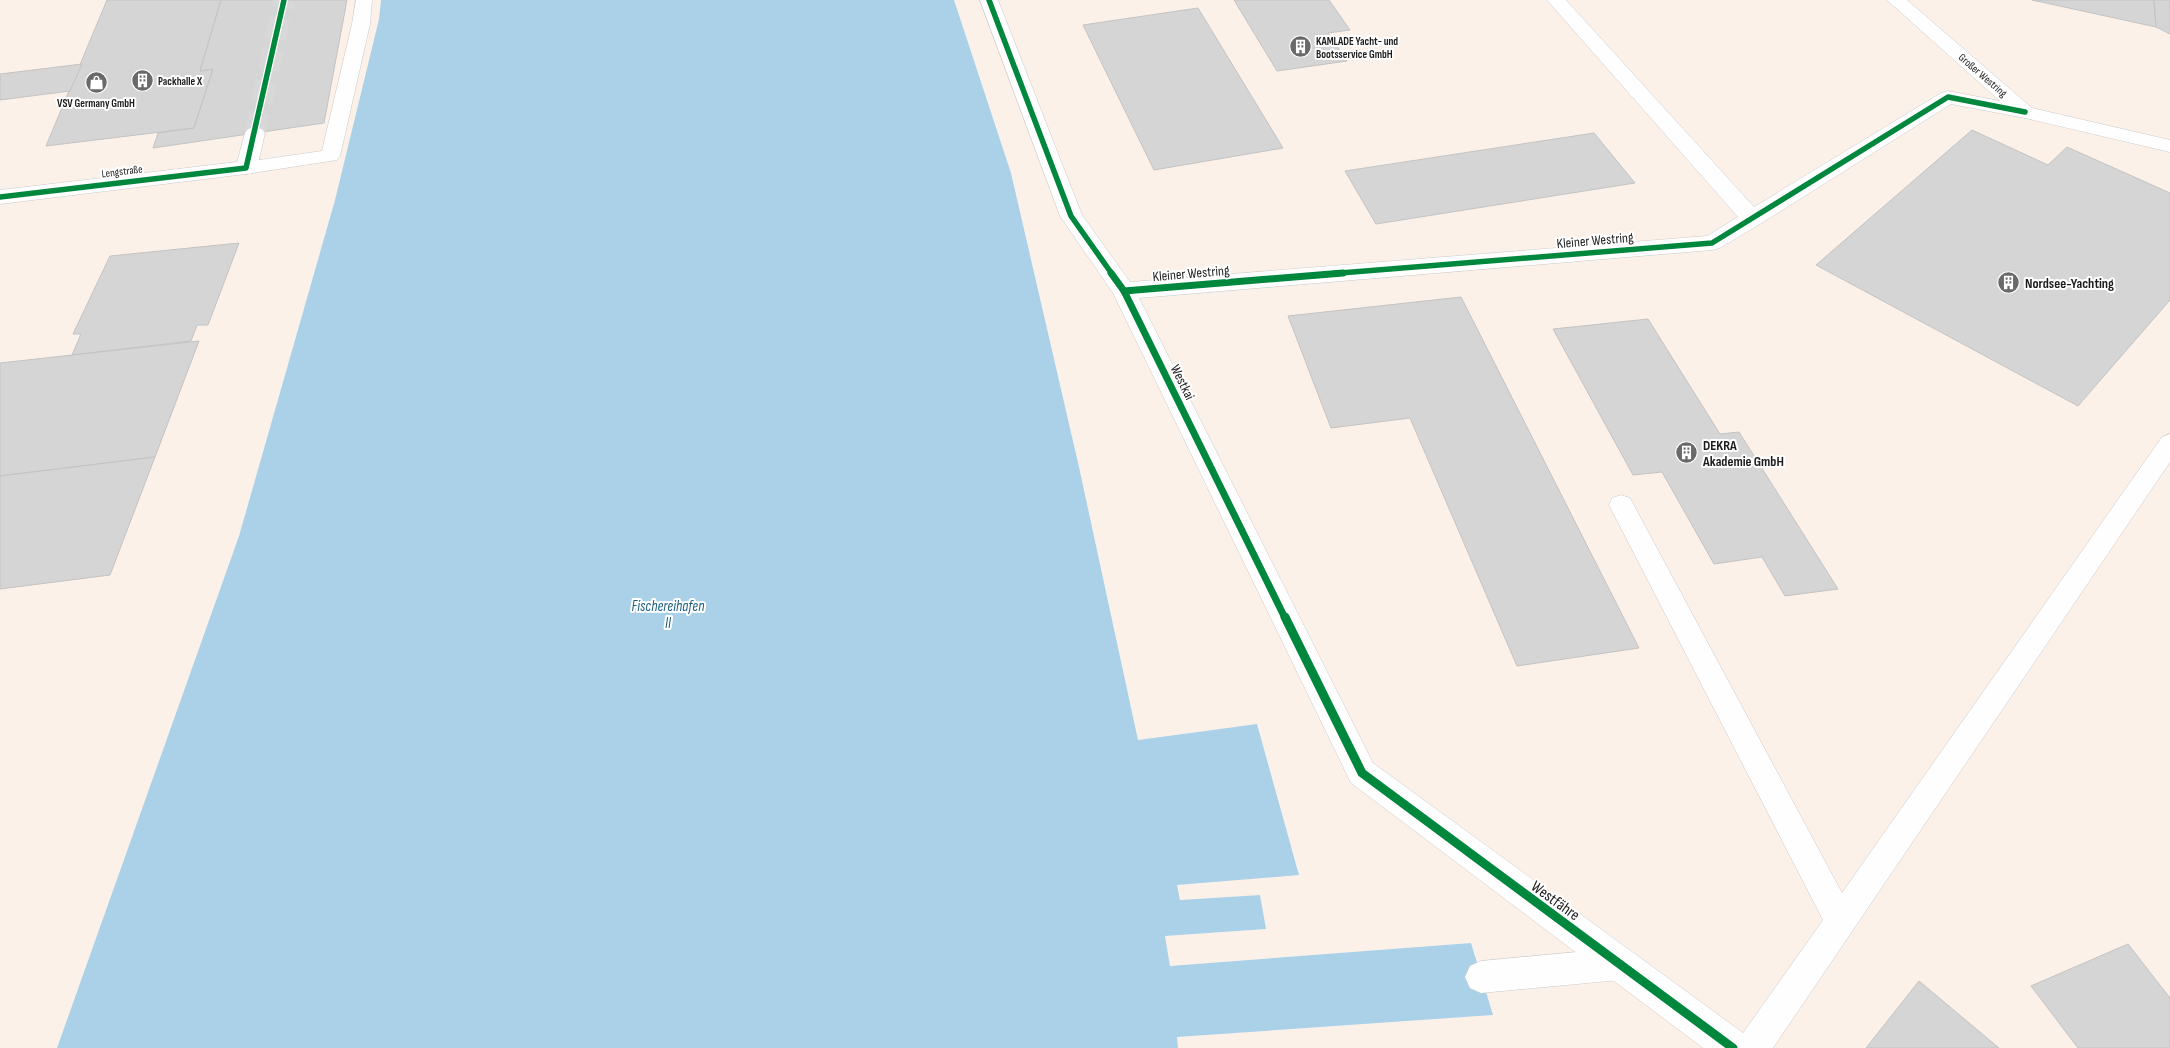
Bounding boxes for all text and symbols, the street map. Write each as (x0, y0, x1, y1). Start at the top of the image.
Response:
building icon: KAMLADE Yacht- und Bootsservice GmbH (1288, 35, 1312, 59)
place label: KAMLADE Yacht- und Bootsservice GmbH (1316, 35, 1398, 61)
street label: Großer Westring (1956, 51, 2010, 100)
building icon: Packhalle X (130, 69, 154, 93)
shop icon: VSV Germany GmbH (84, 70, 108, 94)
place label: Packhalle X (158, 75, 203, 88)
place label: VSV Germany GmbH (57, 97, 135, 110)
street label: Lengstraße (101, 163, 143, 180)
street label: Kleiner Westring (1556, 229, 1635, 252)
street label: Kleiner Westring (1152, 262, 1231, 285)
building icon: Nordsee-Yachting (1997, 271, 2021, 295)
place label: Nordsee-Yachting (2025, 275, 2114, 292)
street label: Westkai (1167, 362, 1198, 403)
place label: DEKRA Akademie GmbH (1702, 437, 1784, 470)
building icon: DEKRA Akademie GmbH (1675, 441, 1699, 465)
water label: Fischereihafen II (632, 597, 704, 633)
street label: Westfähre (1527, 877, 1583, 925)

